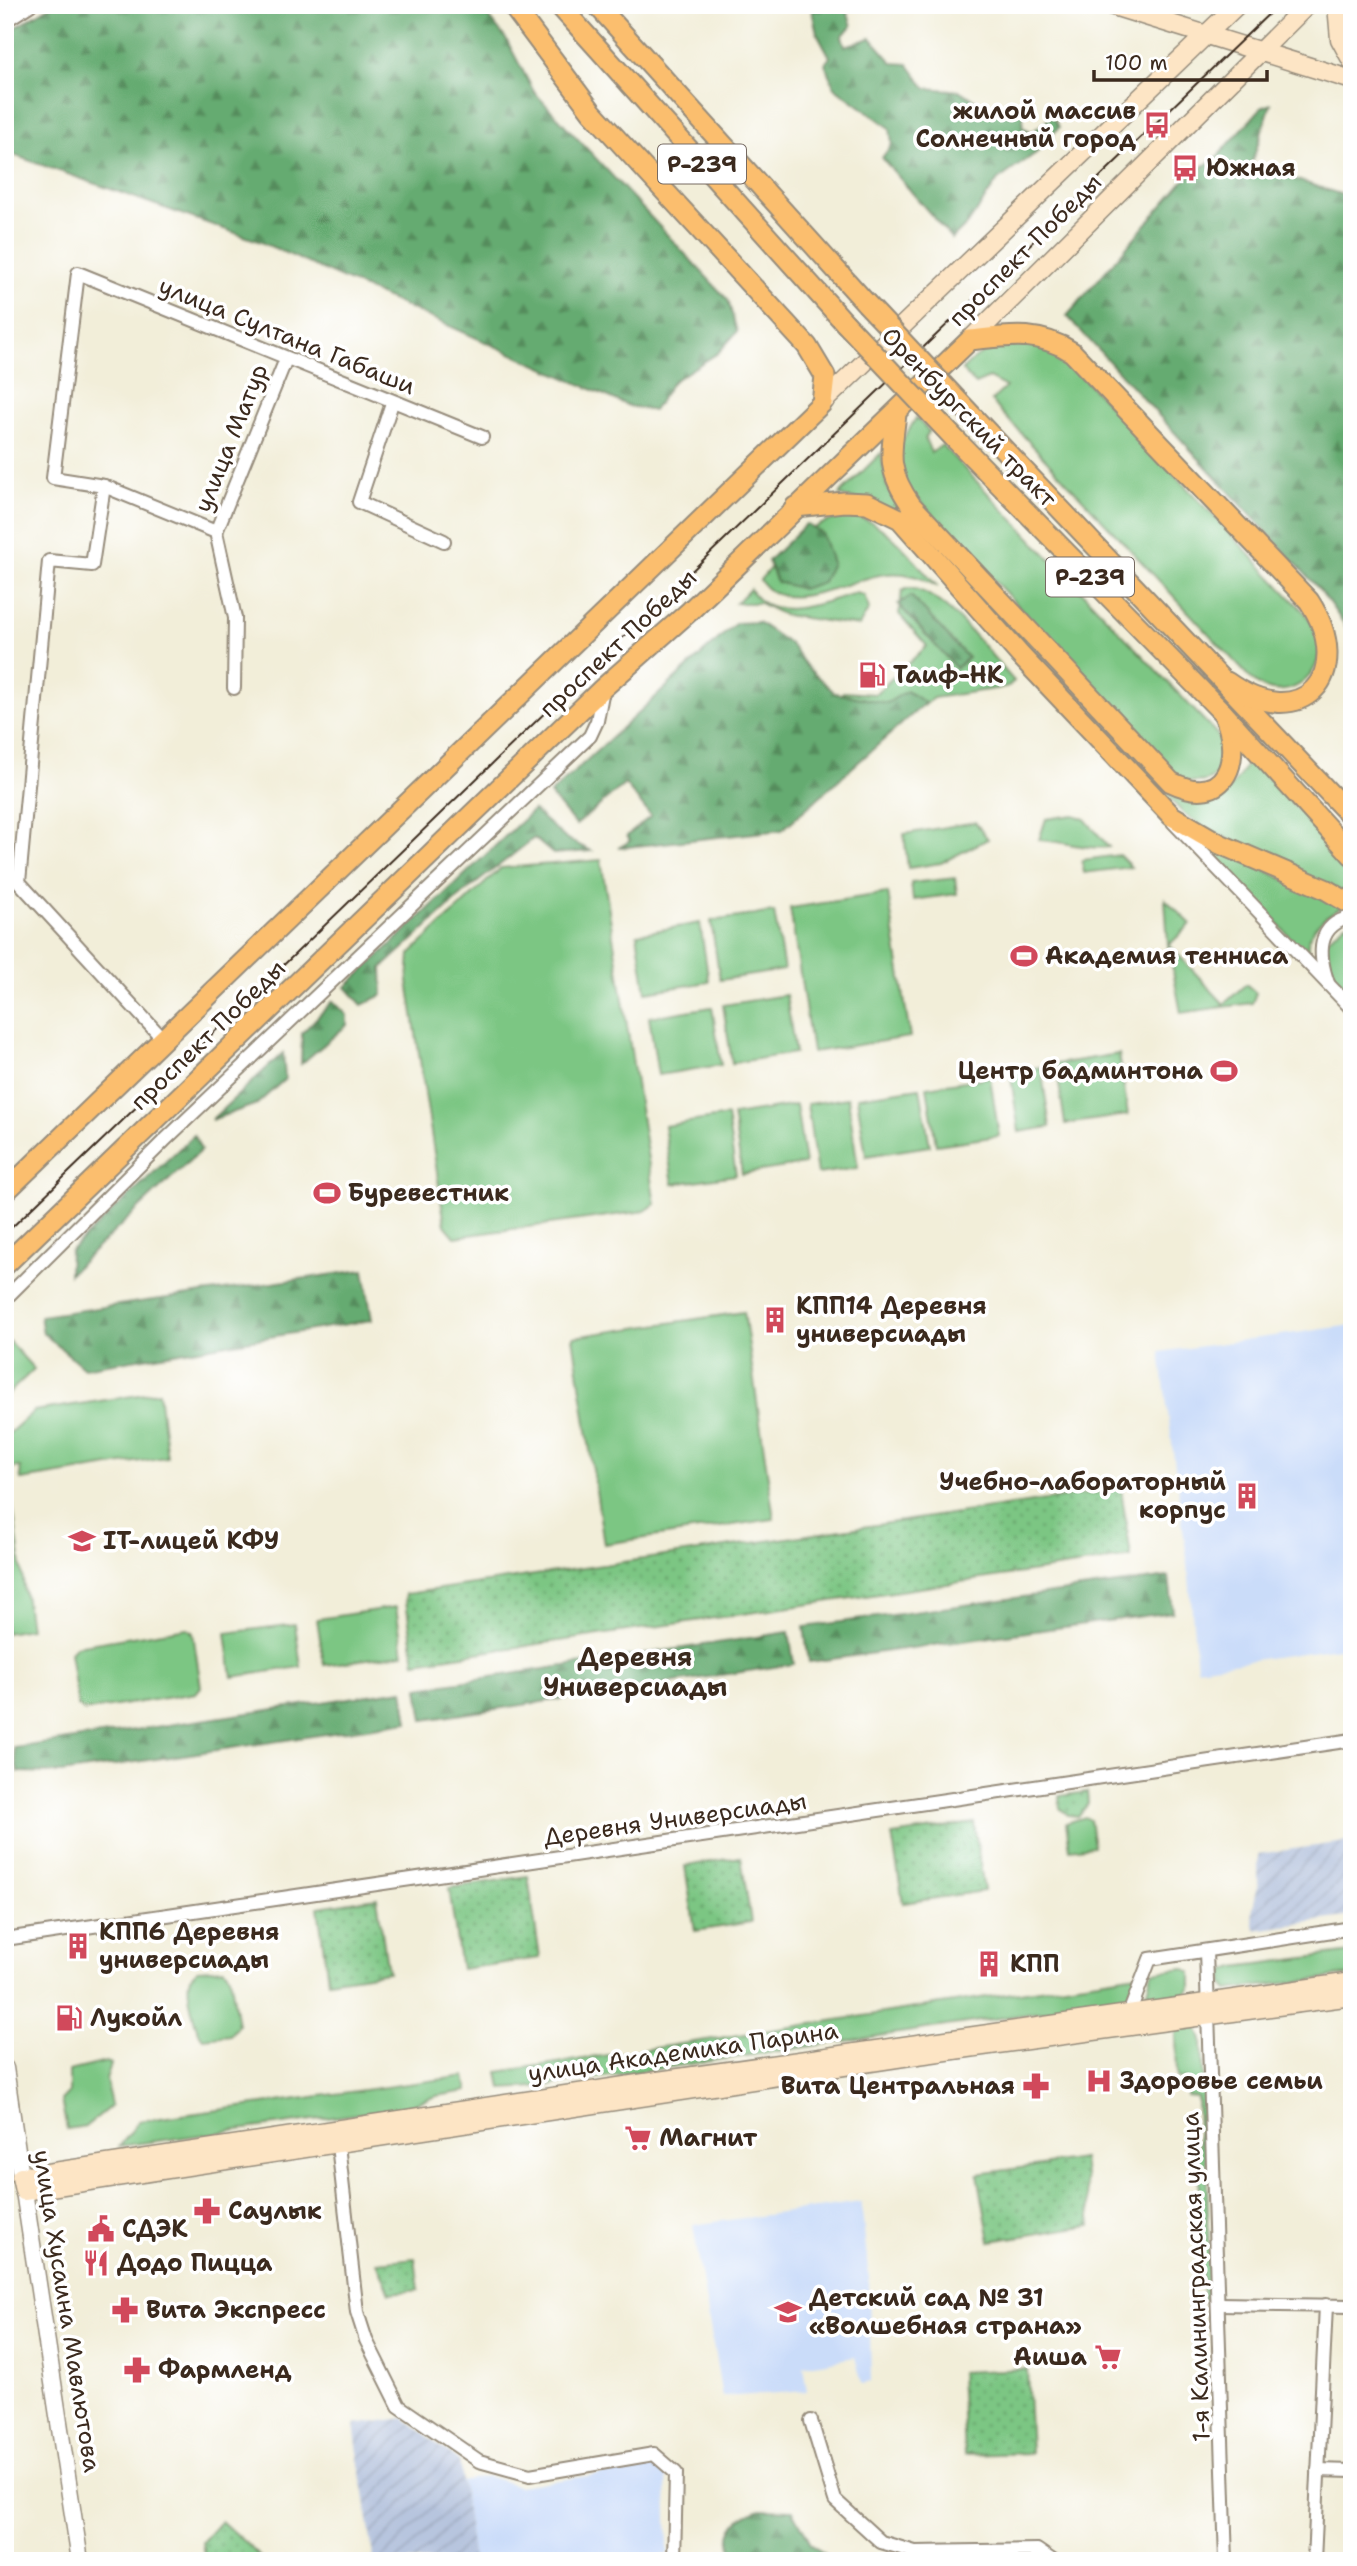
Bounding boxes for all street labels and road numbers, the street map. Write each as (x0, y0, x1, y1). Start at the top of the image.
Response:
road number: Р-239 (658, 144, 746, 183)
street label: проспект Победы (942, 167, 1108, 333)
street label: улица Султана Габаши (154, 270, 420, 402)
street label: Оренбургский тракт (875, 320, 1064, 515)
street label: улица Матур (187, 359, 275, 517)
road number: Р-239 (1046, 558, 1134, 596)
street label: проспект Победы (533, 562, 703, 724)
street label: проспект Победы (124, 953, 292, 1117)
street label: Деревня Универсиады (541, 1785, 809, 1853)
street label: улица Академика Парина (526, 2014, 840, 2090)
street label: 1-я Калининградская улица (1174, 2111, 1218, 2443)
street label: улица Хусаина Мавлютова (26, 2148, 108, 2474)

